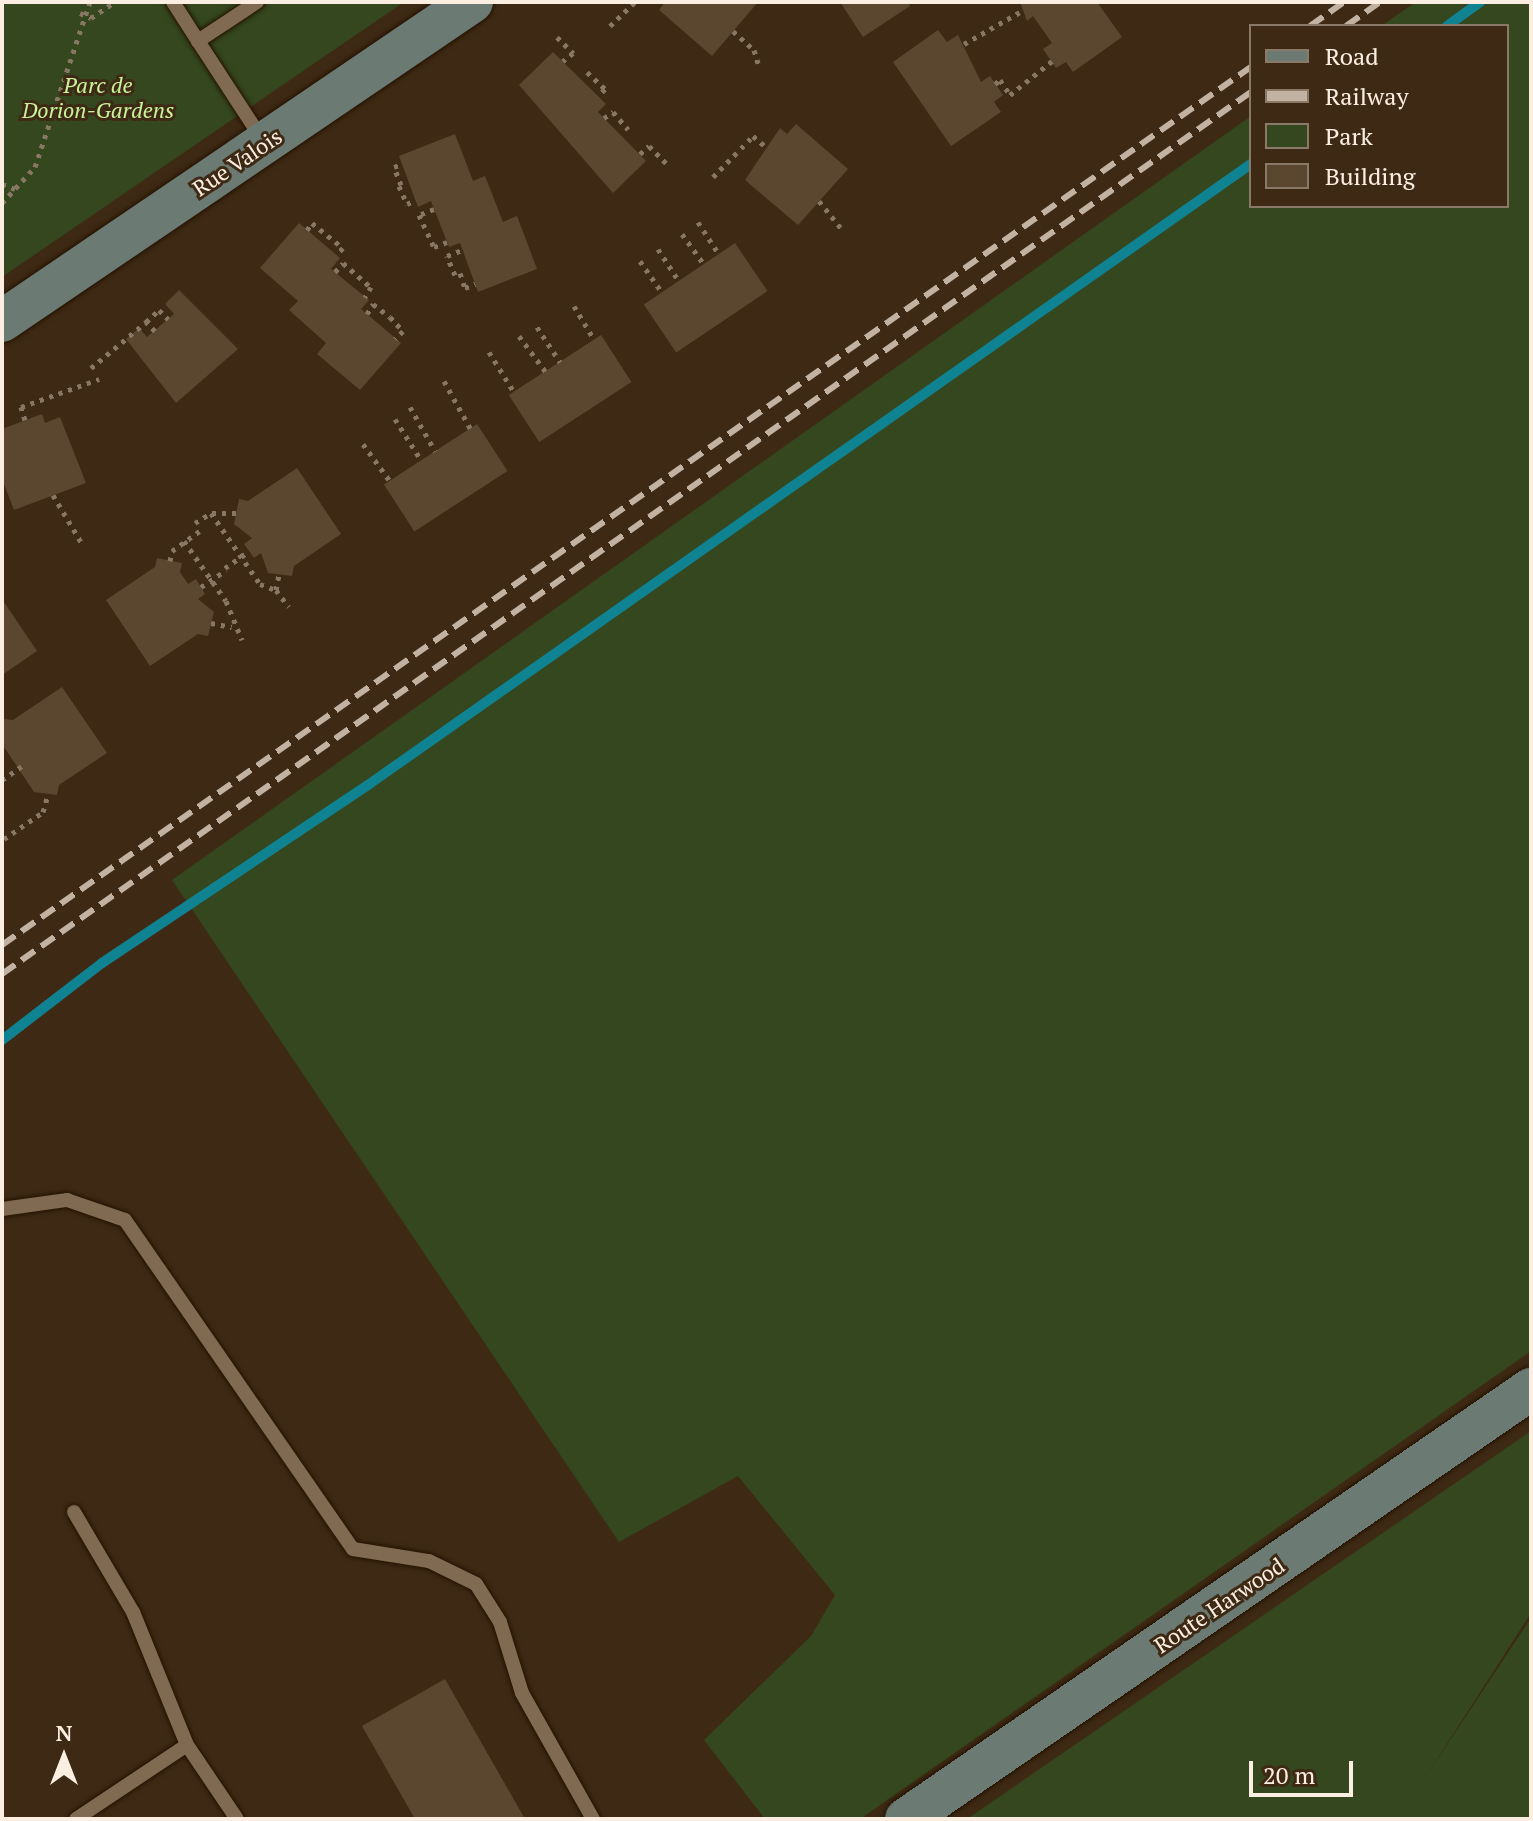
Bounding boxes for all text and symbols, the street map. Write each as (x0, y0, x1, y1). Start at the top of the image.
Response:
legend (1249, 24, 1509, 208)
text: Road (1325, 40, 1379, 72)
park label: Parc de Dorion-Gardens (22, 71, 174, 122)
text: Railway (1325, 80, 1409, 112)
text: Park (1325, 120, 1373, 152)
street label: Rue Valois (187, 122, 287, 202)
text: Building (1325, 160, 1415, 192)
street label: Route Harwood (1149, 1552, 1289, 1658)
north arrow (24, 1717, 104, 1797)
text: N (56, 1718, 72, 1747)
scale bar (1253, 1745, 1357, 1795)
text: 20 m (1263, 1759, 1315, 1791)

